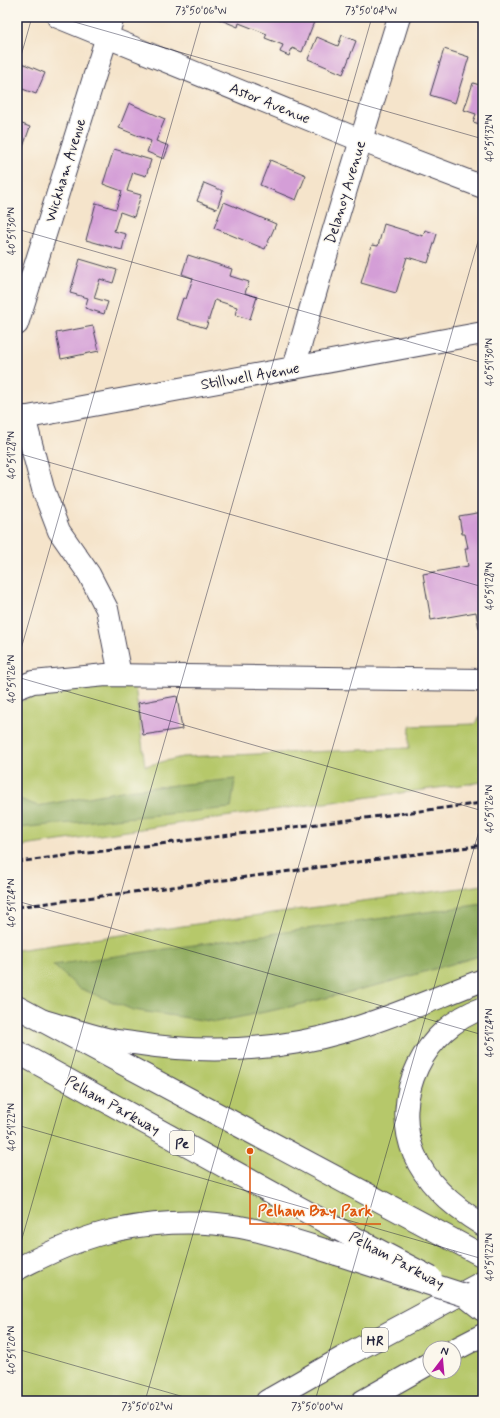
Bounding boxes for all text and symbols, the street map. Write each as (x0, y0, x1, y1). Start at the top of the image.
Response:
text: 73°50'06"W (175, 4, 227, 18)
text: 73°50'04"W (345, 4, 397, 18)
street label: Astor Avenue (226, 79, 313, 129)
text: 40°51'32"N (483, 114, 497, 162)
street label: Wickham Avenue (41, 116, 91, 225)
street label: Delanoy Avenue (321, 138, 371, 247)
text: 40°51'30"N (5, 207, 19, 255)
text: 40°51'30"N (483, 338, 497, 386)
street label: Stillwell Avenue (199, 358, 301, 396)
text: 40°51'28"N (5, 431, 19, 479)
text: 40°51'28"N (483, 562, 497, 610)
text: 40°51'26"N (5, 655, 19, 703)
text: 40°51'26"N (483, 785, 497, 833)
text: 40°51'24"N (5, 878, 19, 927)
text: 40°51'24"N (483, 1008, 497, 1057)
street label: Pelham Parkway (62, 1072, 164, 1140)
text: 40°51'22"N (5, 1103, 19, 1151)
road number: Pe (170, 1131, 194, 1155)
callout: Pelham Bay Park (250, 1196, 381, 1224)
text: Pelham Bay Park (258, 1201, 373, 1222)
street label: Pelham Parkway (345, 1227, 448, 1294)
text: 40°51'22"N (483, 1233, 497, 1281)
text: 40°51'20"N (5, 1326, 19, 1374)
road number: HR (362, 1328, 388, 1352)
north arrow (422, 1340, 462, 1380)
text: N (439, 1344, 450, 1359)
text: 73°50'02"W (121, 1400, 173, 1414)
text: 73°50'00"W (291, 1400, 343, 1414)

